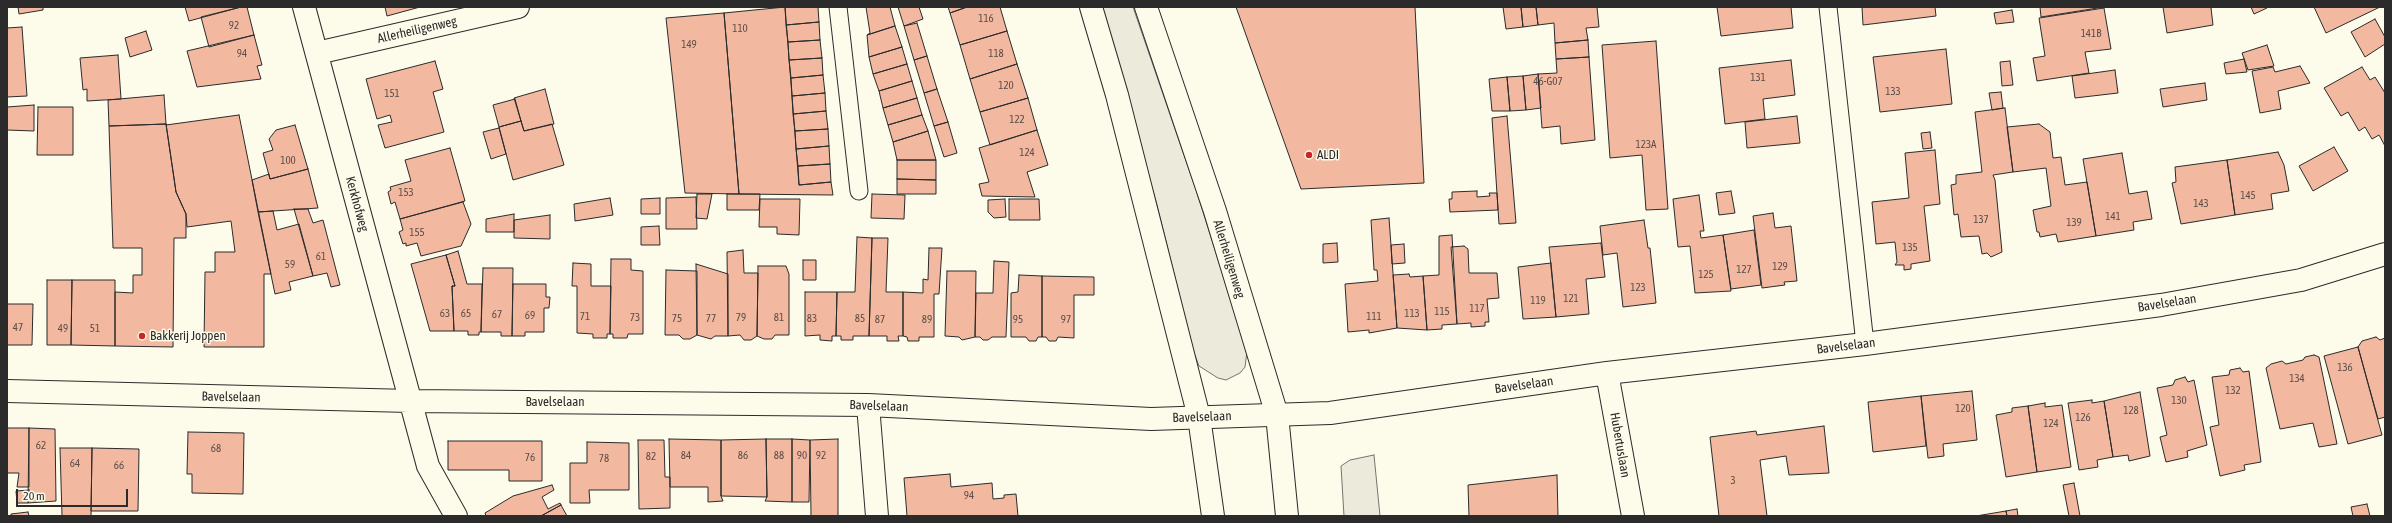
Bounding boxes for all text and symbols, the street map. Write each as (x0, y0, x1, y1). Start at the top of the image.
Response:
house number: 116 (978, 12, 994, 26)
street label: Allerheiligenweg (376, 13, 458, 47)
house number: 92 (229, 19, 239, 33)
house number: 110 (732, 22, 748, 36)
house number: 141B (2081, 27, 2101, 41)
house number: 149 (681, 38, 697, 52)
house number: 94 (237, 47, 247, 61)
house number: 118 (988, 47, 1004, 61)
house number: 131 (1750, 71, 1766, 85)
house number: 46-G07 (1533, 75, 1563, 89)
house number: 120 (998, 79, 1014, 93)
house number: 133 (1885, 85, 1901, 99)
house number: 151 (384, 87, 400, 101)
house number: 122 (1009, 113, 1025, 127)
house number: 123A (1636, 138, 1656, 152)
house number: 124 (1019, 146, 1035, 160)
place label: ALDI (1317, 147, 1339, 163)
marker: ALDI (1304, 150, 1314, 160)
house number: 100 (280, 154, 296, 168)
street label: Kerkhofweg (342, 175, 372, 233)
house number: 153 (398, 186, 414, 200)
house number: 145 (2240, 189, 2256, 203)
house number: 143 (2193, 197, 2209, 211)
house number: 141 (2105, 210, 2121, 224)
house number: 137 (1973, 213, 1989, 227)
house number: 139 (2066, 216, 2082, 230)
street label: Allerheiligenweg (1210, 218, 1248, 300)
house number: 155 (409, 226, 425, 240)
house number: 135 (1902, 241, 1918, 255)
house number: 61 (316, 250, 326, 264)
house number: 59 (285, 258, 295, 272)
house number: 129 (1772, 260, 1788, 274)
house number: 127 (1736, 263, 1752, 277)
house number: 125 (1698, 268, 1714, 282)
house number: 123 (1630, 281, 1646, 295)
street label: Bavelselaan (2137, 291, 2197, 315)
house number: 121 (1563, 292, 1579, 306)
house number: 119 (1530, 294, 1546, 308)
house number: 117 (1469, 302, 1485, 316)
house number: 115 (1434, 305, 1450, 319)
house number: 63 (440, 307, 450, 321)
house number: 65 (461, 307, 471, 321)
house number: 113 (1404, 307, 1420, 321)
house number: 67 (492, 308, 502, 322)
house number: 69 (525, 309, 535, 323)
house number: 71 (580, 310, 590, 324)
house number: 111 (1366, 310, 1382, 324)
house number: 73 (630, 311, 640, 325)
house number: 79 (736, 311, 746, 325)
house number: 81 (774, 311, 784, 325)
house number: 75 (672, 312, 682, 326)
house number: 77 (706, 312, 716, 326)
house number: 83 (807, 312, 817, 326)
house number: 85 (855, 312, 865, 326)
house number: 87 (875, 313, 885, 327)
house number: 89 (922, 313, 932, 327)
house number: 95 (1013, 313, 1023, 327)
house number: 97 (1061, 313, 1071, 327)
house number: 47 (13, 321, 23, 335)
house number: 49 (58, 322, 68, 336)
house number: 51 (90, 322, 100, 336)
place label: Bakkerij Joppen (150, 328, 226, 344)
marker: Bakkerij Joppen (137, 331, 147, 341)
street label: Bavelselaan (1816, 335, 1876, 357)
house number: 136 (2337, 361, 2353, 375)
house number: 134 (2289, 372, 2305, 386)
street label: Bavelselaan (1494, 373, 1554, 397)
house number: 132 (2225, 384, 2241, 398)
street label: Bavelselaan (201, 389, 261, 405)
street label: Bavelselaan (525, 394, 585, 410)
house number: 130 (2171, 394, 2187, 408)
street label: Bavelselaan (849, 397, 909, 415)
house number: 120 (1955, 402, 1971, 416)
house number: 128 (2123, 404, 2139, 418)
street label: Bavelselaan (1172, 408, 1232, 426)
street label: Hubertuslaan (1607, 411, 1633, 479)
house number: 126 (2075, 411, 2091, 425)
house number: 124 (2043, 417, 2059, 431)
house number: 62 (36, 439, 46, 453)
house number: 68 (211, 442, 221, 456)
house number: 84 (681, 449, 691, 463)
house number: 86 (738, 449, 748, 463)
house number: 88 (774, 449, 784, 463)
house number: 90 (797, 449, 807, 463)
house number: 92 (816, 449, 826, 463)
house number: 82 (646, 450, 656, 464)
house number: 76 (525, 451, 535, 465)
house number: 78 (599, 452, 609, 466)
house number: 64 (70, 457, 80, 471)
house number: 66 (114, 459, 124, 473)
house number: 3 (1730, 474, 1736, 488)
scale bar (18, 481, 130, 507)
text: 20 m (23, 489, 45, 503)
house number: 94 (964, 489, 974, 503)

